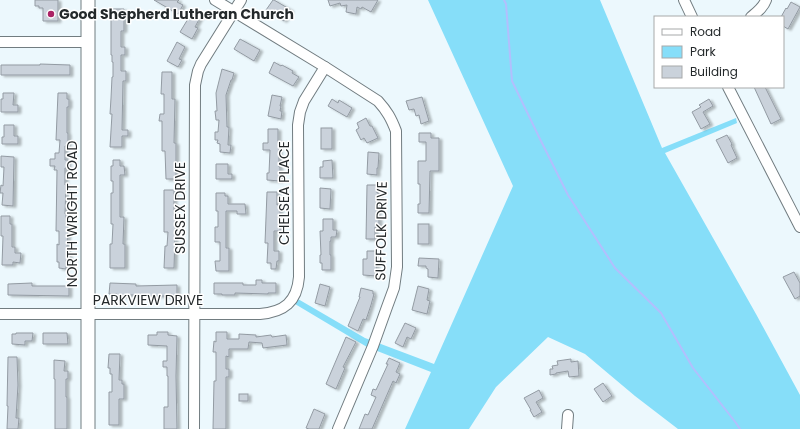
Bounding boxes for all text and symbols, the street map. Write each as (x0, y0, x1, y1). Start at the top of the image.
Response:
place label: Good Shepherd Lutheran Church (59, 4, 294, 24)
marker: Good Shepherd Lutheran Church (46, 9, 56, 19)
legend (654, 16, 784, 88)
text: Road (690, 23, 721, 40)
text: Park (690, 43, 717, 60)
text: Building (690, 63, 738, 80)
street label: NORTH WRIGHT ROAD (62, 141, 82, 287)
street label: CHELSEA PLACE (274, 141, 294, 245)
street label: SUSSEX DRIVE (170, 162, 190, 254)
street label: SUFFOLK DRIVE (370, 181, 392, 281)
street label: PARKVIEW DRIVE (93, 290, 203, 310)

